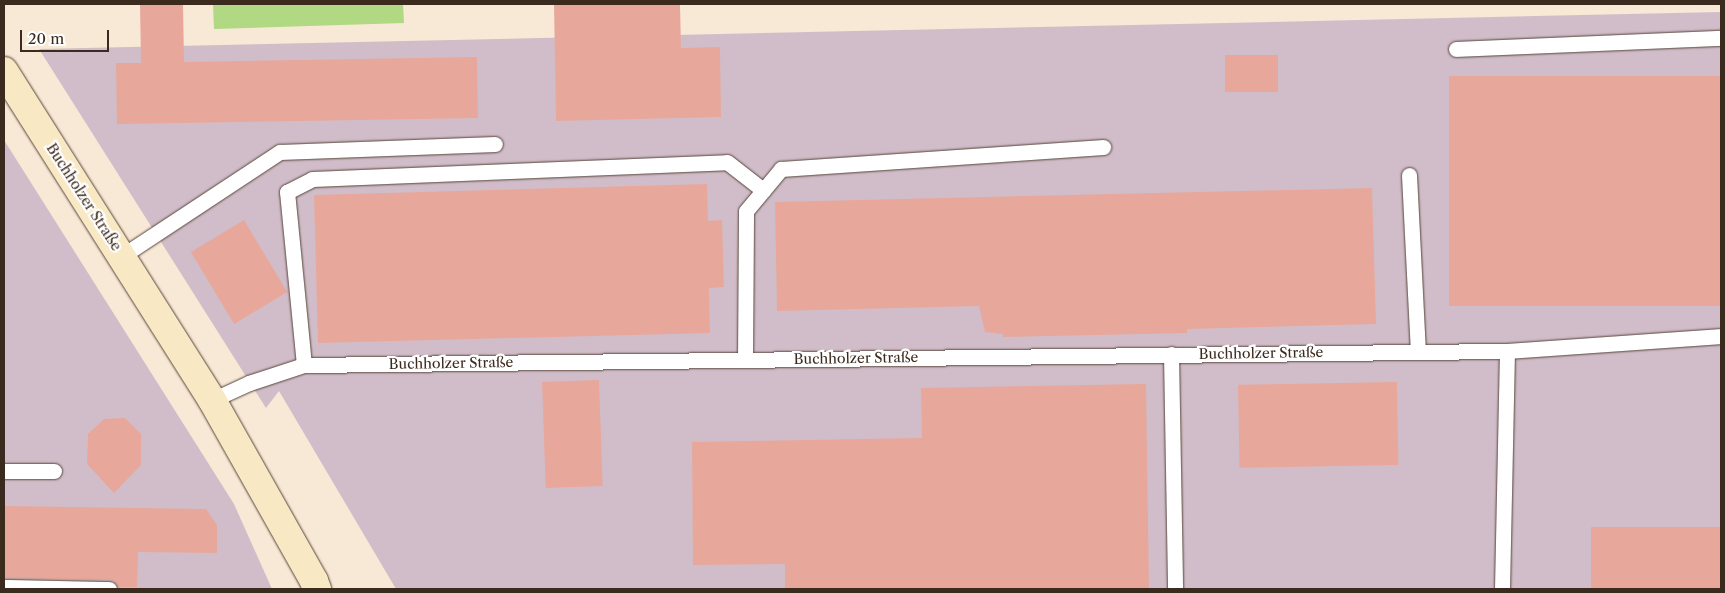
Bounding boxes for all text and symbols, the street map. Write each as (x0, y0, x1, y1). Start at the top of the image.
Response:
scale bar (22, 20, 111, 52)
text: 20 m (28, 29, 64, 48)
street label: Buchholzer Straße (43, 140, 125, 254)
street label: Buchholzer Straße (1198, 344, 1324, 362)
street label: Buchholzer Straße (793, 349, 919, 367)
street label: Buchholzer Straße (388, 354, 514, 372)

